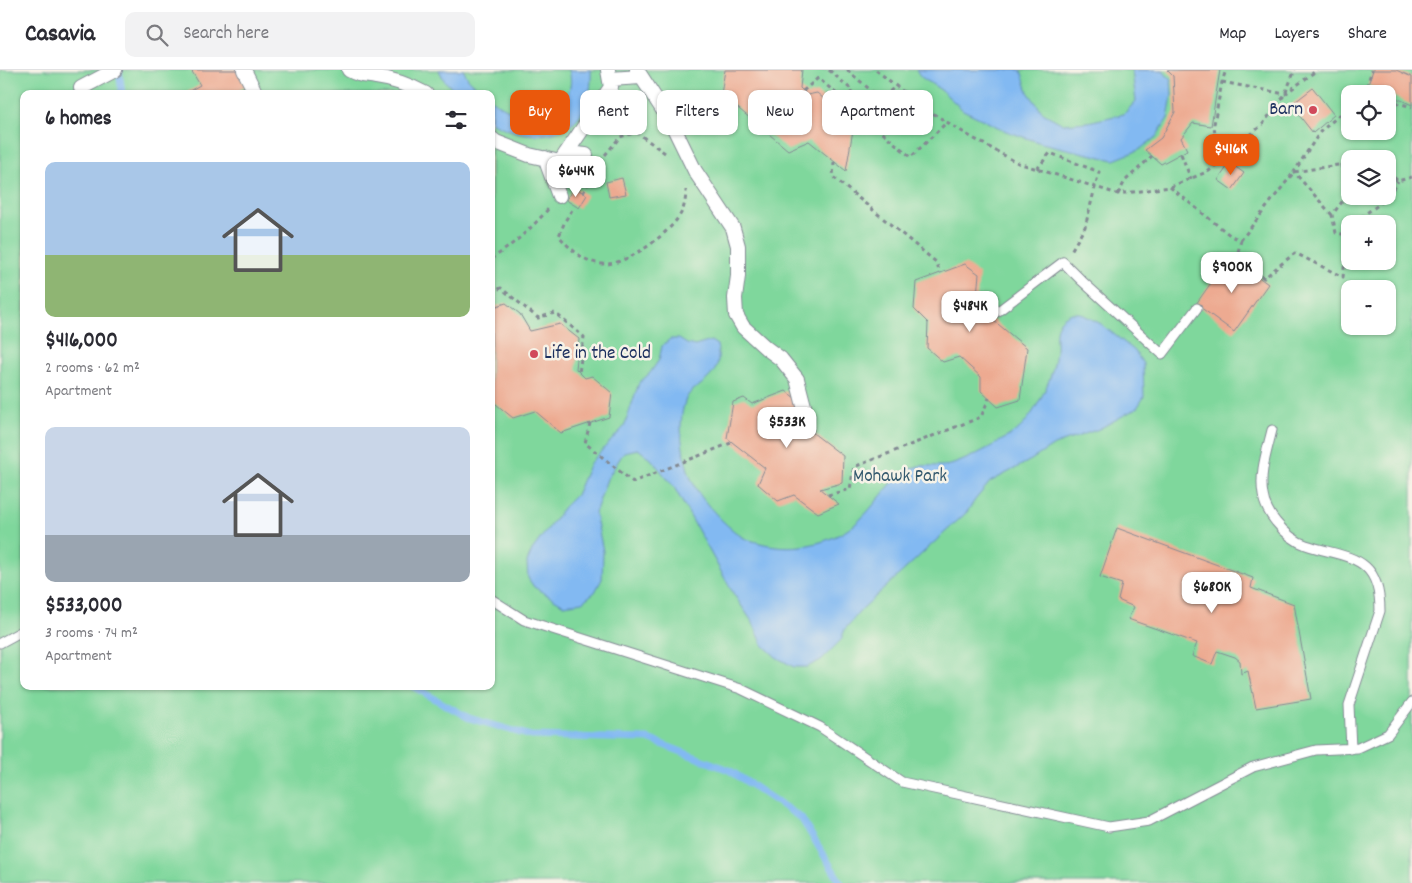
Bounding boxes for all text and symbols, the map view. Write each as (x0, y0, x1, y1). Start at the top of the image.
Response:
search box (125, 12, 475, 57)
text: Casavia (25, 18, 95, 52)
icon: search (143, 21, 171, 49)
text: Search here (183, 21, 269, 48)
text: Map (1219, 22, 1246, 47)
text: Layers (1274, 22, 1320, 47)
text: Share (1348, 22, 1387, 47)
map controls (1341, 85, 1396, 335)
button: locate (1341, 85, 1396, 140)
chip: Buy (510, 90, 570, 135)
chip: Rent (580, 90, 647, 135)
chip: Filters (657, 90, 738, 135)
chip: New (748, 90, 812, 135)
chip: Apartment (822, 90, 933, 135)
place label: Barn (1269, 97, 1303, 124)
marker: Barn (1307, 104, 1319, 116)
text: 6 homes (45, 105, 112, 135)
icon: filters (442, 106, 470, 134)
pin: $416K (1196, 134, 1266, 176)
text: $416K (1214, 138, 1248, 161)
button: layers (1341, 150, 1396, 205)
pin: $644K (541, 156, 611, 198)
text: $644K (558, 160, 594, 183)
icon: home (213, 195, 303, 285)
button: + (1341, 215, 1396, 270)
pin: $900K (1197, 252, 1267, 294)
text: $900K (1212, 256, 1252, 279)
button: − (1341, 280, 1396, 335)
pin: $484K (935, 290, 1005, 333)
text: $484K (952, 295, 988, 318)
text: $416,000 (45, 327, 118, 357)
place label: Life in the Cold (544, 341, 651, 368)
marker: Life in the Cold (528, 348, 540, 360)
text: 2 rooms · 62 m² (45, 357, 140, 380)
text: Apartment (45, 380, 112, 403)
pin: $533K (752, 406, 822, 449)
text: $533K (768, 411, 806, 434)
icon: home (213, 460, 303, 550)
park label: Mohawk Park (853, 464, 947, 491)
pin: $680K (1177, 572, 1247, 614)
text: $680K (1193, 576, 1231, 599)
text: $533,000 (45, 592, 122, 622)
text: 3 rooms · 74 m² (45, 622, 138, 645)
text: Apartment (45, 645, 112, 668)

